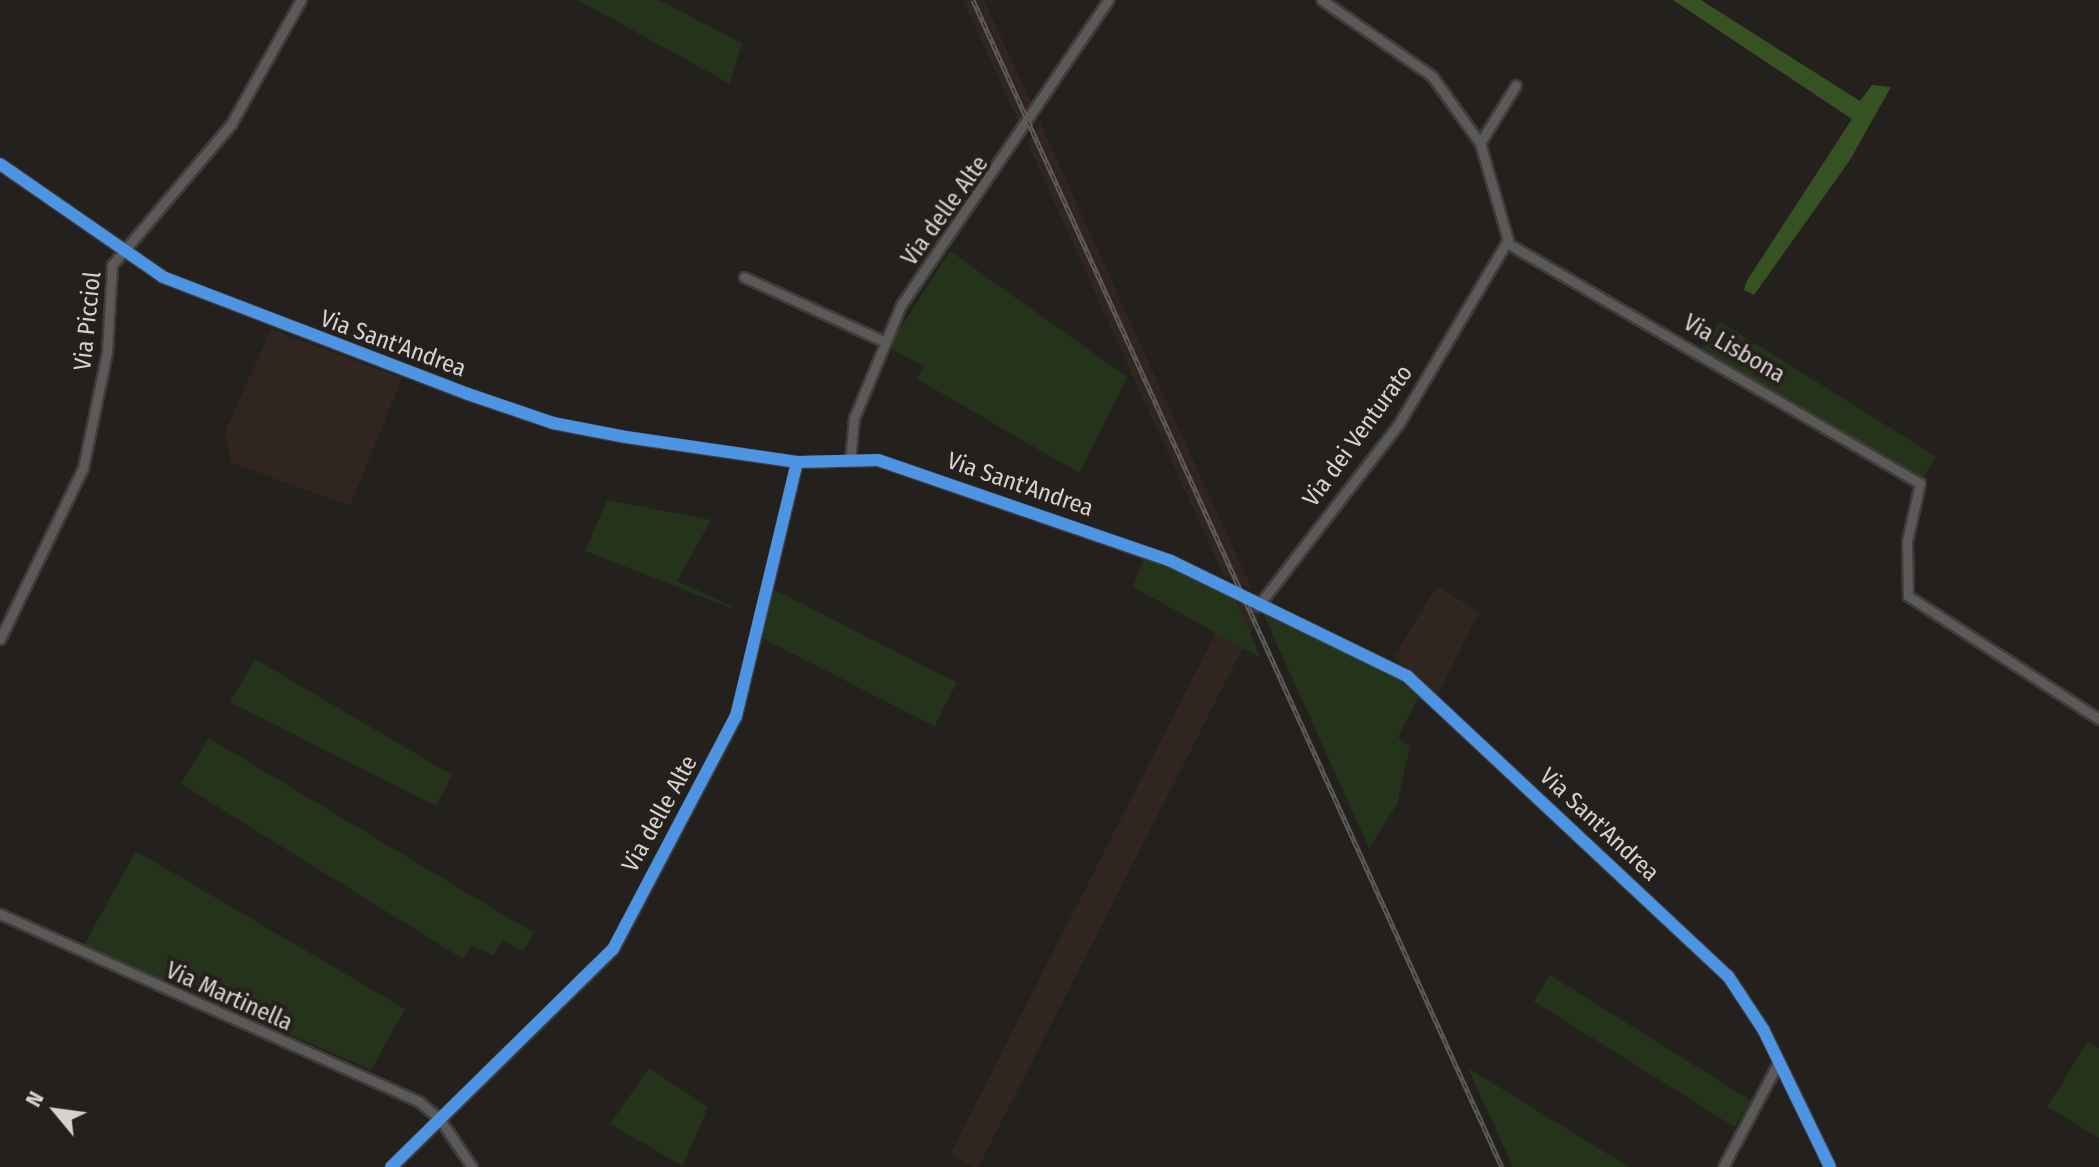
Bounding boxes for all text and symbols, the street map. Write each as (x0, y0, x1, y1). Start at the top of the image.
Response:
street label: Via delle Alte (896, 150, 994, 272)
street label: Via Picciol (68, 270, 108, 372)
street label: Via Sant'Andrea (316, 304, 470, 384)
street label: Via Lisbona (1678, 308, 1790, 390)
street label: Via dei Venturato (1297, 360, 1419, 512)
street label: Via Sant'Andrea (943, 447, 1097, 523)
street label: Via delle Alte (616, 751, 704, 877)
street label: Via Sant'Andrea (1533, 762, 1665, 888)
street label: Via Martinella (161, 956, 297, 1038)
north arrow (16, 1071, 96, 1151)
text: N (20, 1087, 50, 1111)

